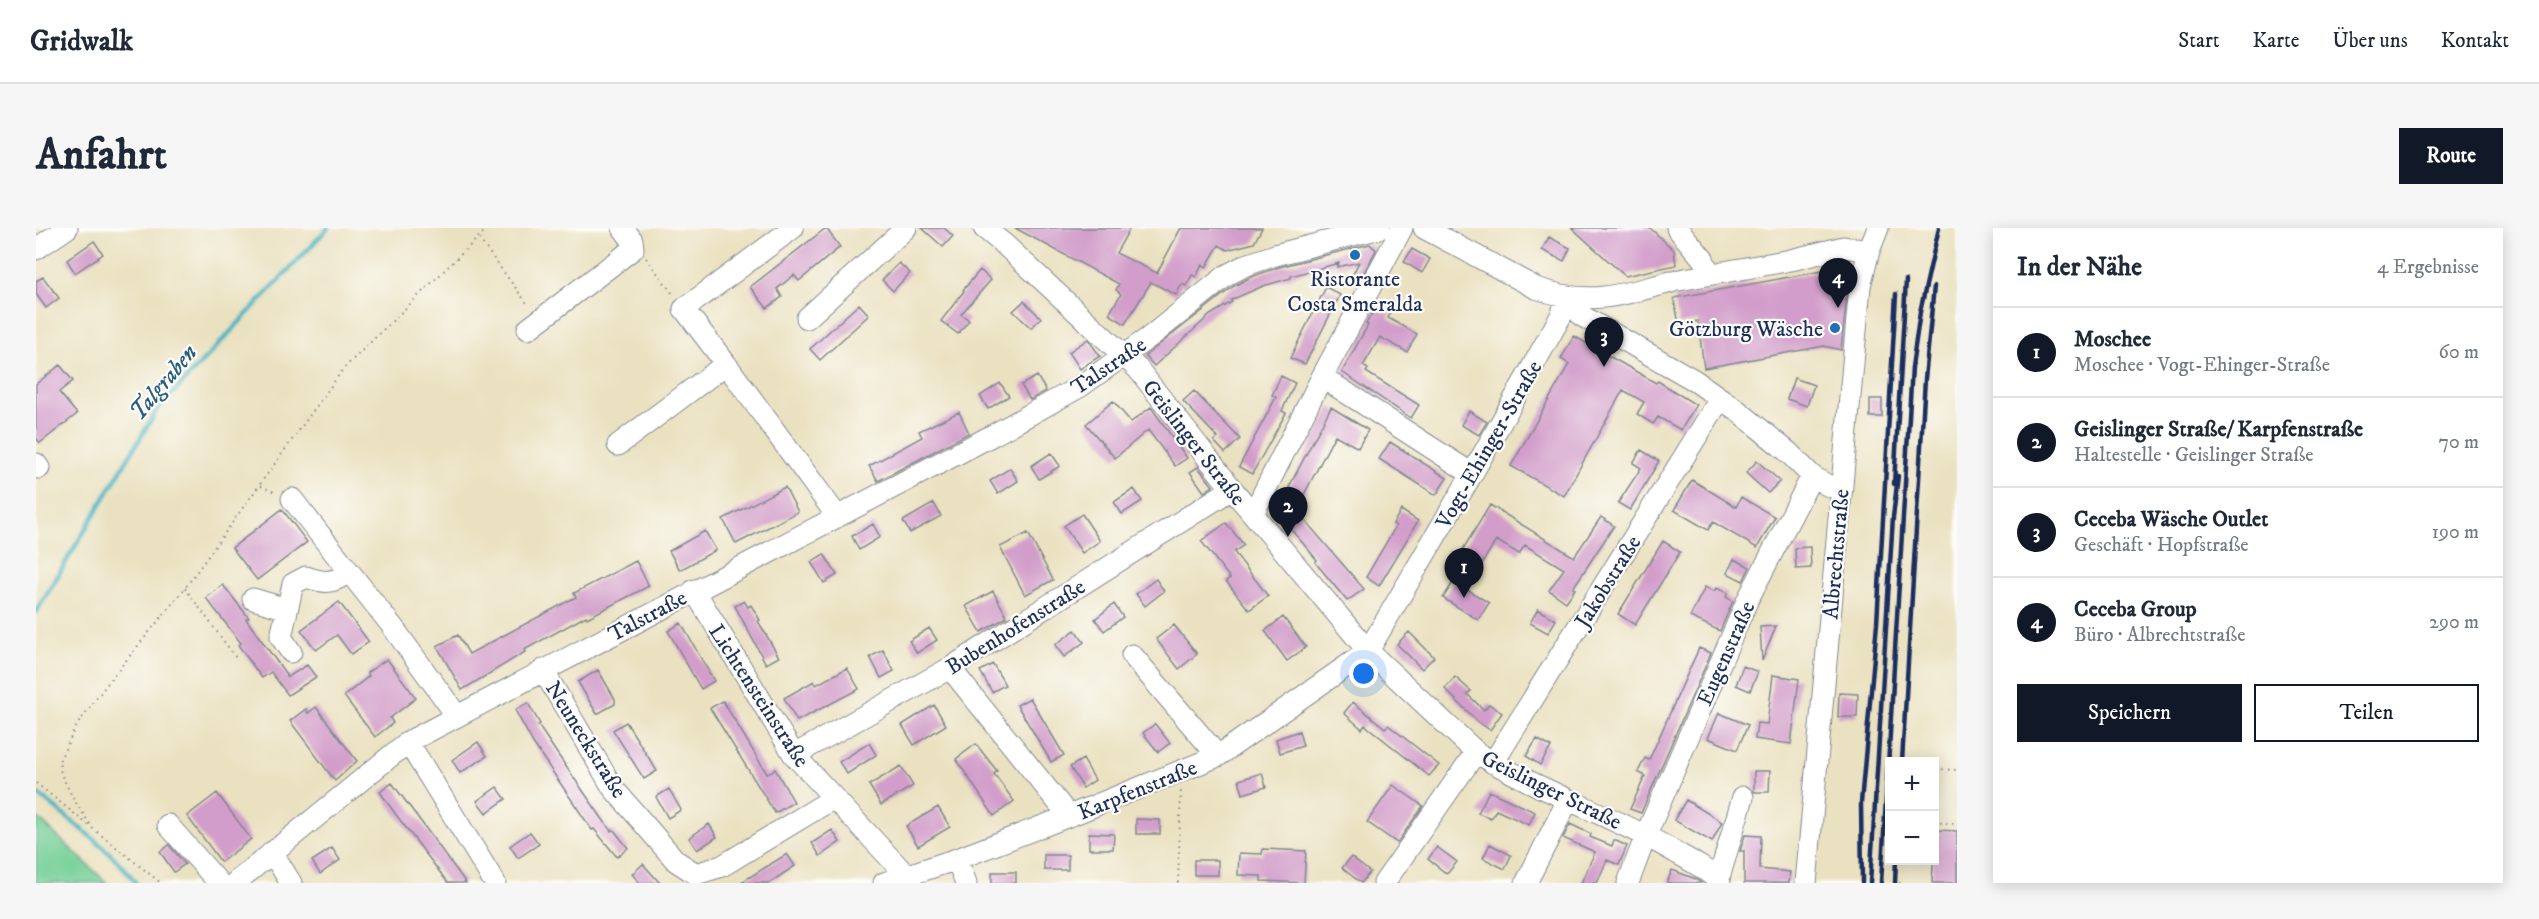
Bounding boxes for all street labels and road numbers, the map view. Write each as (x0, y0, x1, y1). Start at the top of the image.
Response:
street label: Talstraße (1066, 331, 1152, 401)
street label: Vogt-Ehinger-Straße (1430, 356, 1548, 535)
street label: Geislinger Straße (1136, 375, 1251, 511)
street label: Albrechtstraße (1817, 488, 1856, 620)
street label: Jakobstraße (1568, 531, 1647, 635)
street label: Bubenhofenstraße (941, 574, 1091, 681)
street label: Talstraße (604, 584, 692, 648)
street label: Eugenstraße (1691, 597, 1761, 710)
street label: Lichtensteinstraße (702, 619, 815, 772)
street label: Neuneckstraße (539, 676, 632, 803)
street label: Geislinger Straße (1477, 745, 1626, 836)
street label: Karpfenstraße (1074, 754, 1201, 826)

